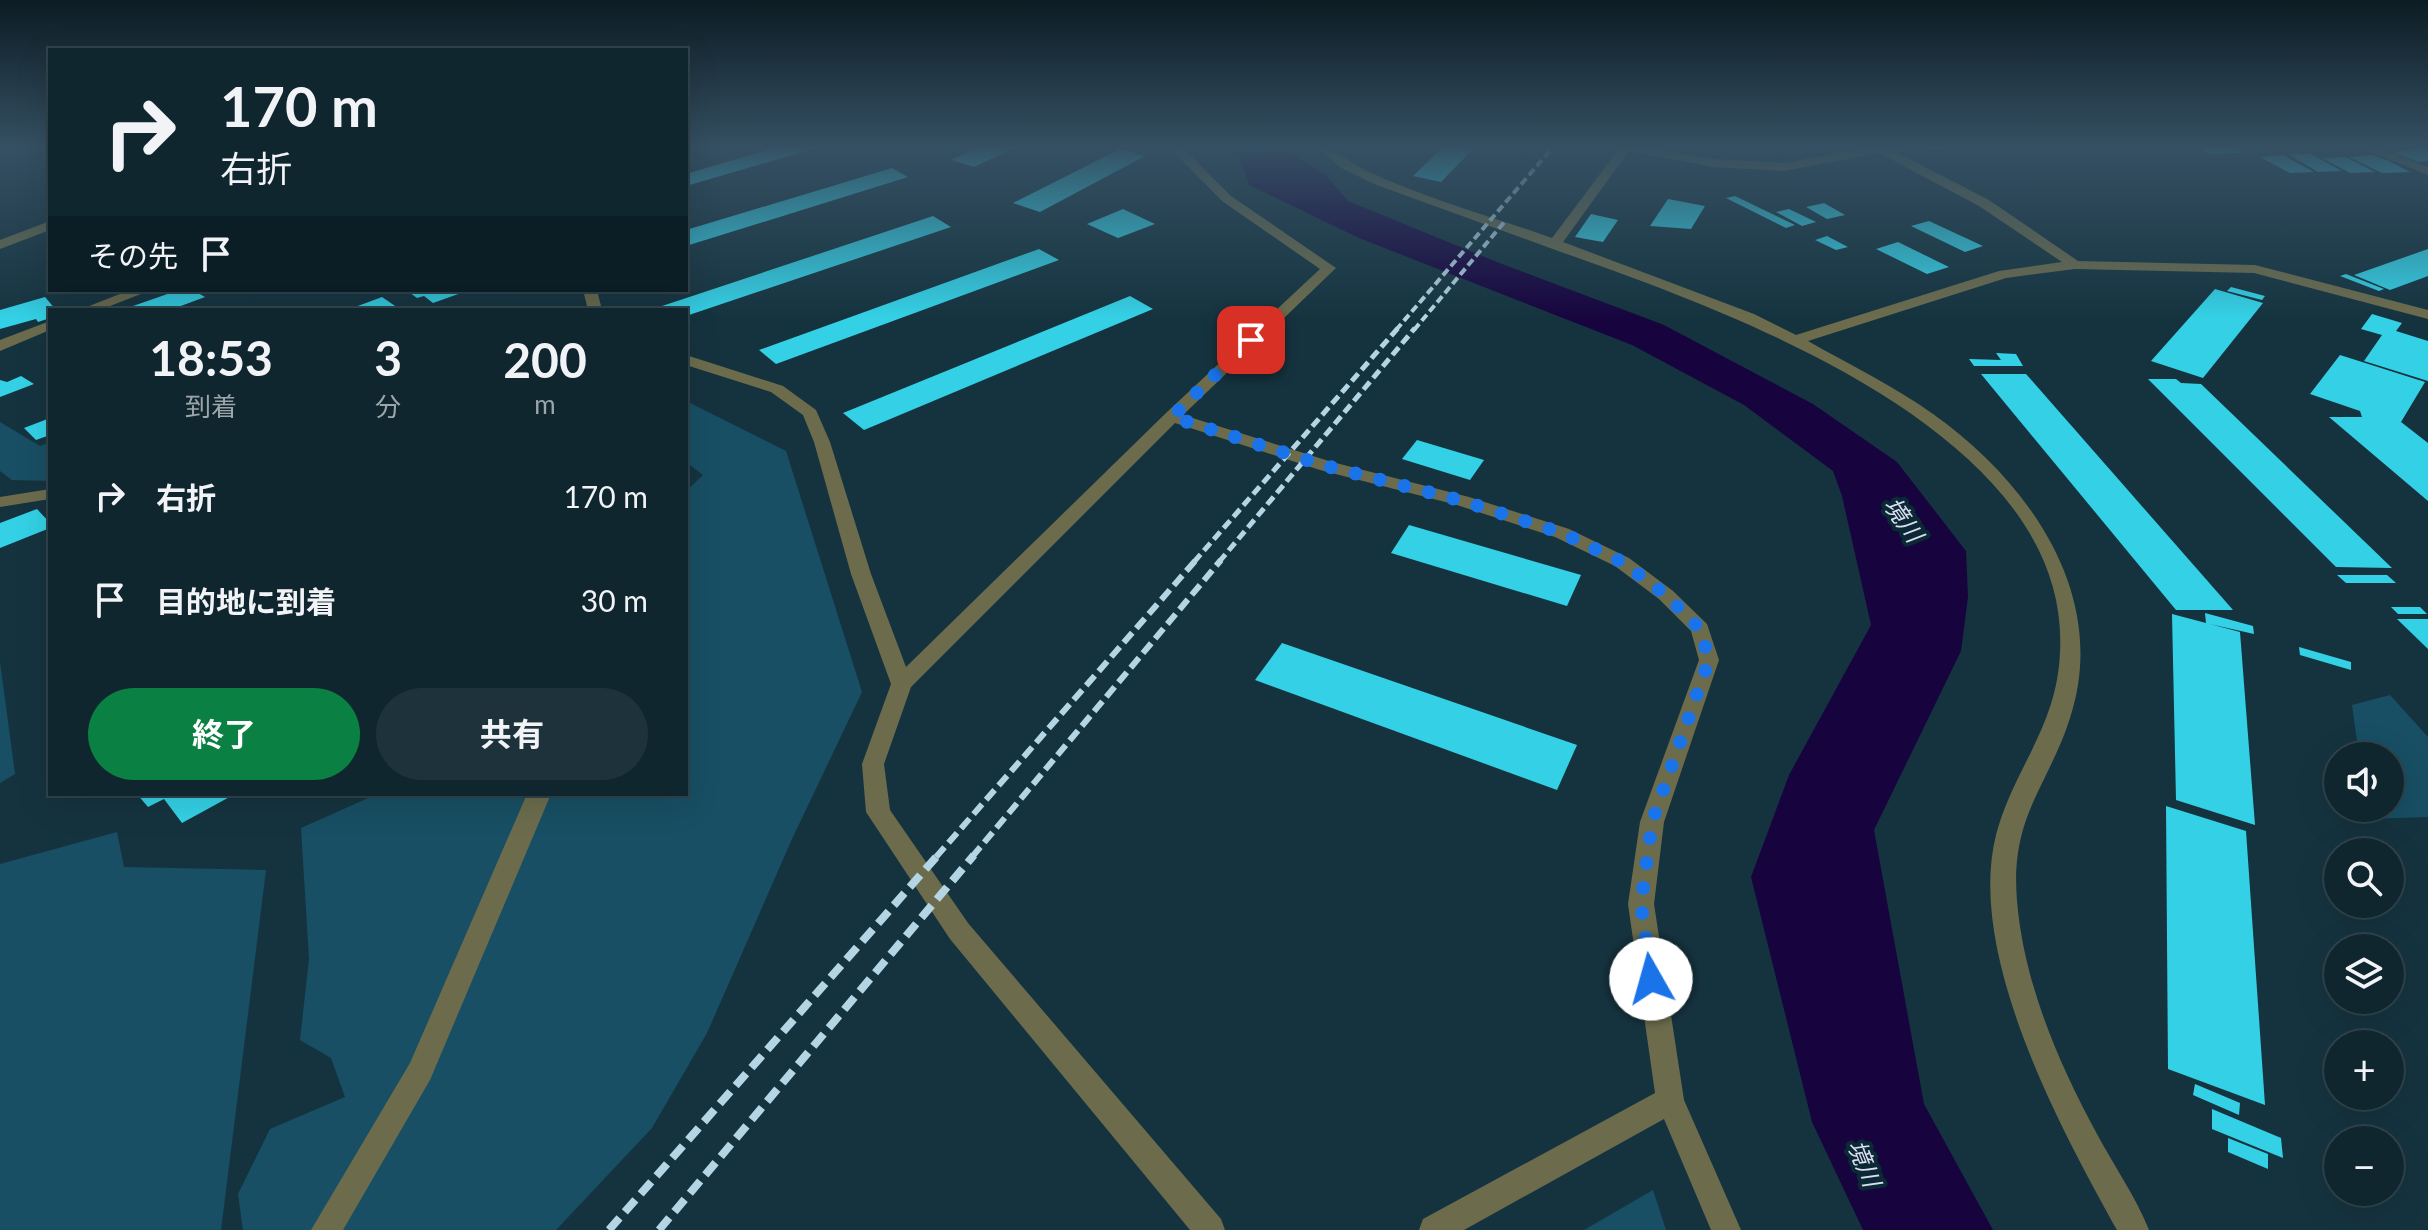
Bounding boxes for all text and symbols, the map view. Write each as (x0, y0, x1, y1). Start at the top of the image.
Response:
text: 170 m (220, 72, 378, 139)
icon: right (88, 80, 192, 184)
text: 右折 (220, 146, 292, 190)
icon: arrive (194, 232, 238, 276)
text: その先 (88, 237, 178, 273)
pin (1217, 306, 1285, 374)
icon: arrive (1229, 318, 1273, 362)
text: 18:53 (149, 329, 273, 386)
text: 3 (374, 329, 402, 386)
text: 200 (503, 331, 587, 388)
text: m (534, 388, 556, 420)
text: 到着 (185, 390, 237, 422)
text: 分 (375, 390, 401, 422)
icon: right (88, 474, 132, 518)
text: 170 m (563, 478, 648, 514)
text: 右折 (156, 479, 216, 515)
water label: 境川 (1878, 491, 1931, 549)
icon: arrive (88, 578, 132, 622)
text: 30 m (581, 582, 648, 618)
text: 目的地に到着 (156, 583, 336, 619)
button: 終了 (88, 688, 360, 780)
button: 共有 (376, 688, 648, 780)
map controls (2324, 742, 2404, 1206)
button: sound (2324, 742, 2404, 822)
button: search (2324, 838, 2404, 918)
button: layers (2324, 934, 2404, 1014)
position arrow (1609, 937, 1693, 1021)
button: + (2324, 1030, 2404, 1110)
button: − (2324, 1126, 2404, 1206)
water label: 境川 (1843, 1135, 1889, 1193)

